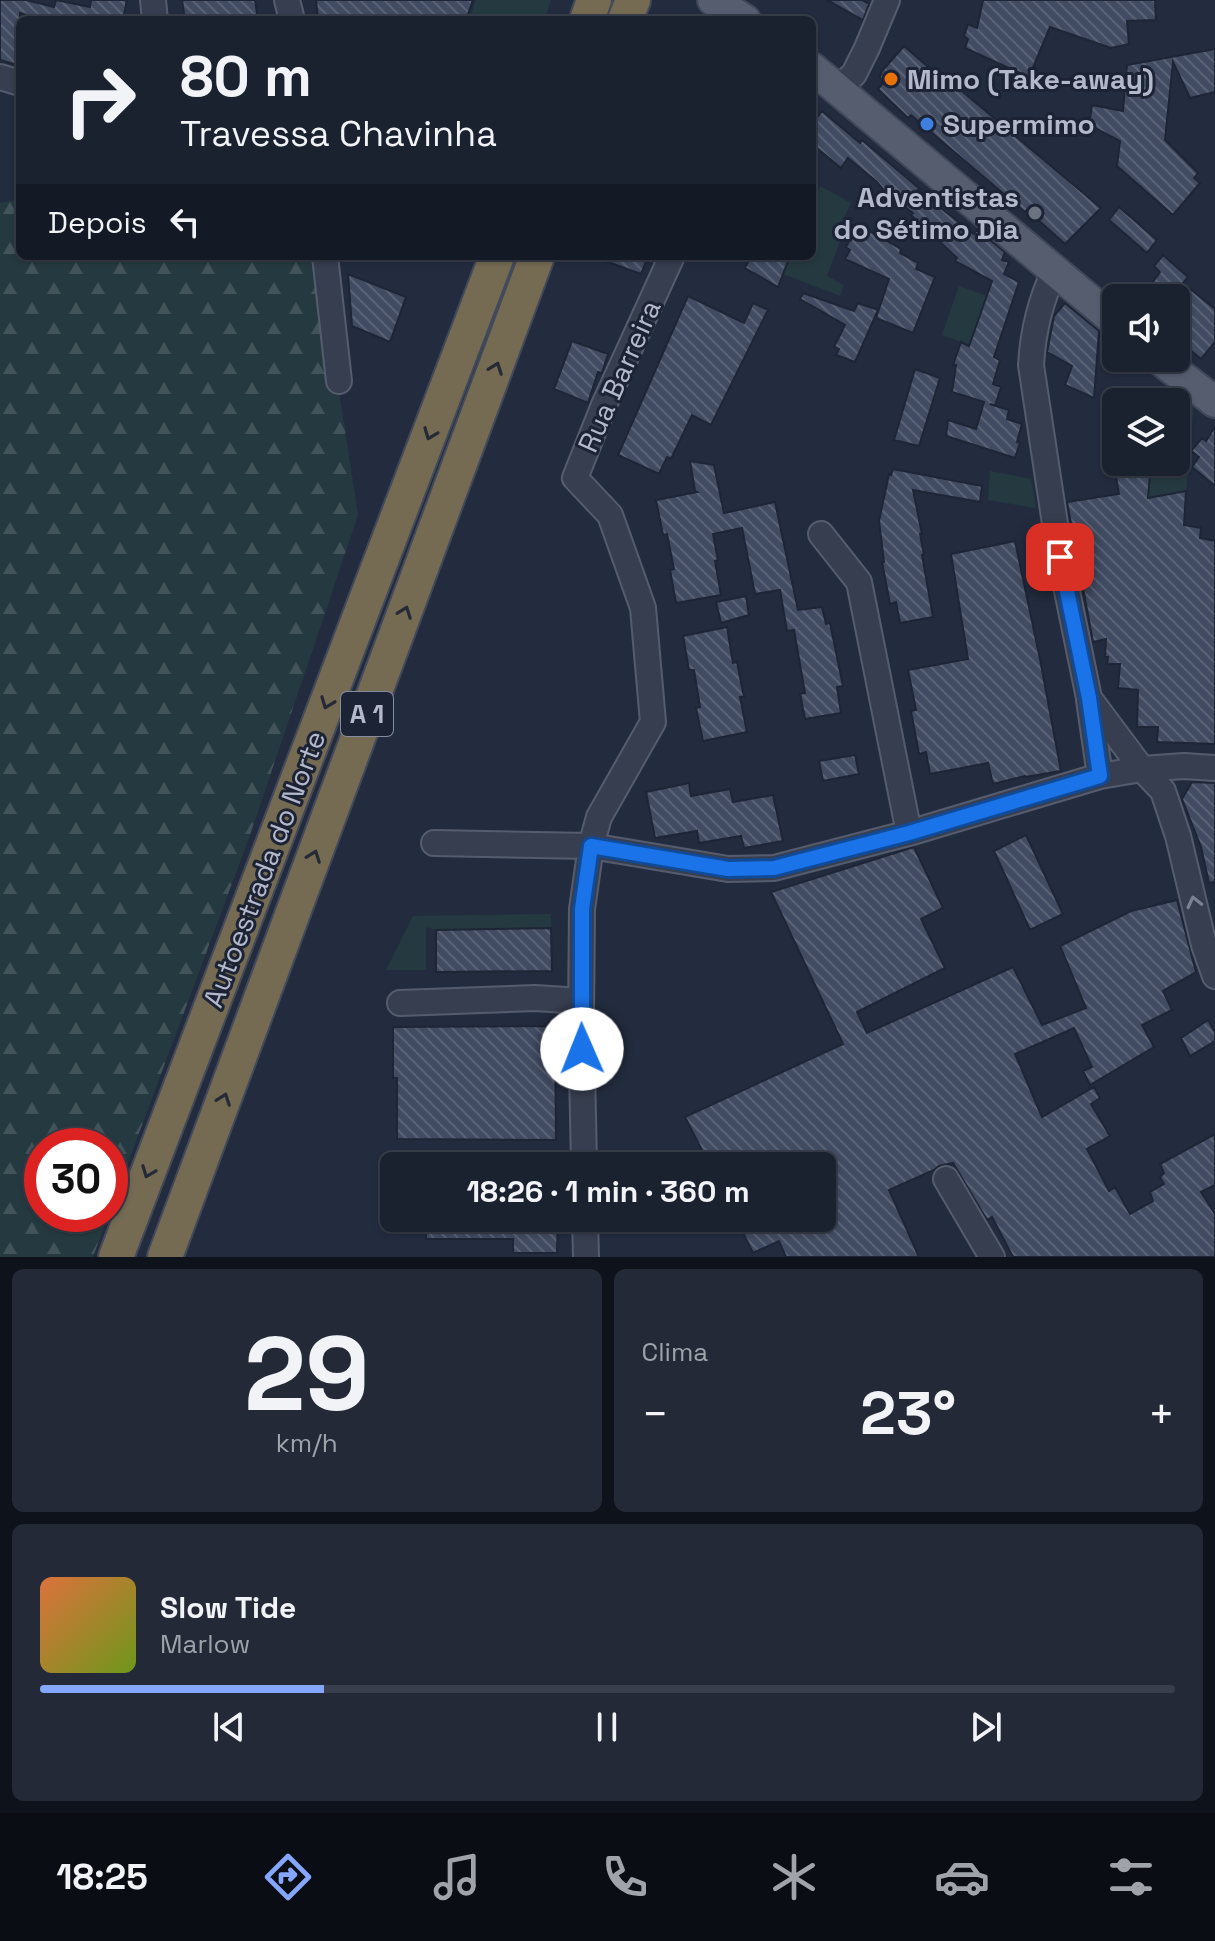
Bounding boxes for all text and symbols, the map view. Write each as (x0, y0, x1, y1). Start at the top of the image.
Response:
text: 80 m (180, 41, 312, 112)
icon: right (48, 48, 152, 152)
place label: Mimo (Take-away) (907, 61, 1154, 97)
marker: Mimo (Take-away) (882, 70, 900, 88)
place label: Supermimo (943, 106, 1095, 142)
text: Travessa Chavinha (180, 111, 497, 157)
marker: Supermimo (918, 115, 936, 133)
place label: Adventistas do Sétimo Dia (834, 179, 1019, 247)
icon: left (163, 200, 207, 244)
text: Depois (48, 203, 147, 242)
marker: Adventistas do Sétimo Dia (1026, 204, 1044, 222)
map controls (1102, 284, 1190, 476)
button: sound (1102, 284, 1190, 372)
street label: Rua Barreira (569, 294, 669, 458)
one-way arrow (486, 362, 502, 376)
button: layers (1102, 388, 1190, 476)
one-way arrow (423, 426, 440, 440)
pin (1026, 523, 1094, 591)
icon: arrive (1038, 535, 1082, 579)
one-way arrow (395, 606, 412, 620)
road number: A 1 (341, 692, 393, 736)
one-way arrow (320, 695, 337, 709)
street label: Autoestrada do Norte (195, 726, 333, 1012)
one-way arrow (305, 850, 321, 864)
one-way arrow (1186, 895, 1203, 909)
position arrow (540, 1007, 624, 1091)
one-way arrow (214, 1093, 231, 1107)
speed limit sign: 30 (24, 1128, 128, 1232)
one-way arrow (141, 1164, 158, 1178)
text: 18:26 · 1 min · 360 m (466, 1172, 750, 1211)
text: 29 (244, 1308, 370, 1440)
text: Clima (642, 1335, 708, 1369)
text: 23° (860, 1375, 956, 1452)
text: − (642, 1386, 669, 1442)
text: + (1148, 1386, 1175, 1442)
text: km/h (276, 1426, 338, 1460)
text: Slow Tide (160, 1588, 296, 1627)
text: Marlow (160, 1627, 250, 1661)
icon: previous (207, 1705, 251, 1749)
icon: pause (585, 1705, 629, 1749)
icon: next (964, 1705, 1008, 1749)
icon: directions (260, 1849, 316, 1905)
icon: music (429, 1849, 485, 1905)
icon: phone (597, 1849, 653, 1905)
icon: climate (766, 1849, 822, 1905)
icon: car (934, 1849, 990, 1905)
icon: filters (1103, 1849, 1159, 1905)
text: 18:25 (56, 1854, 148, 1900)

